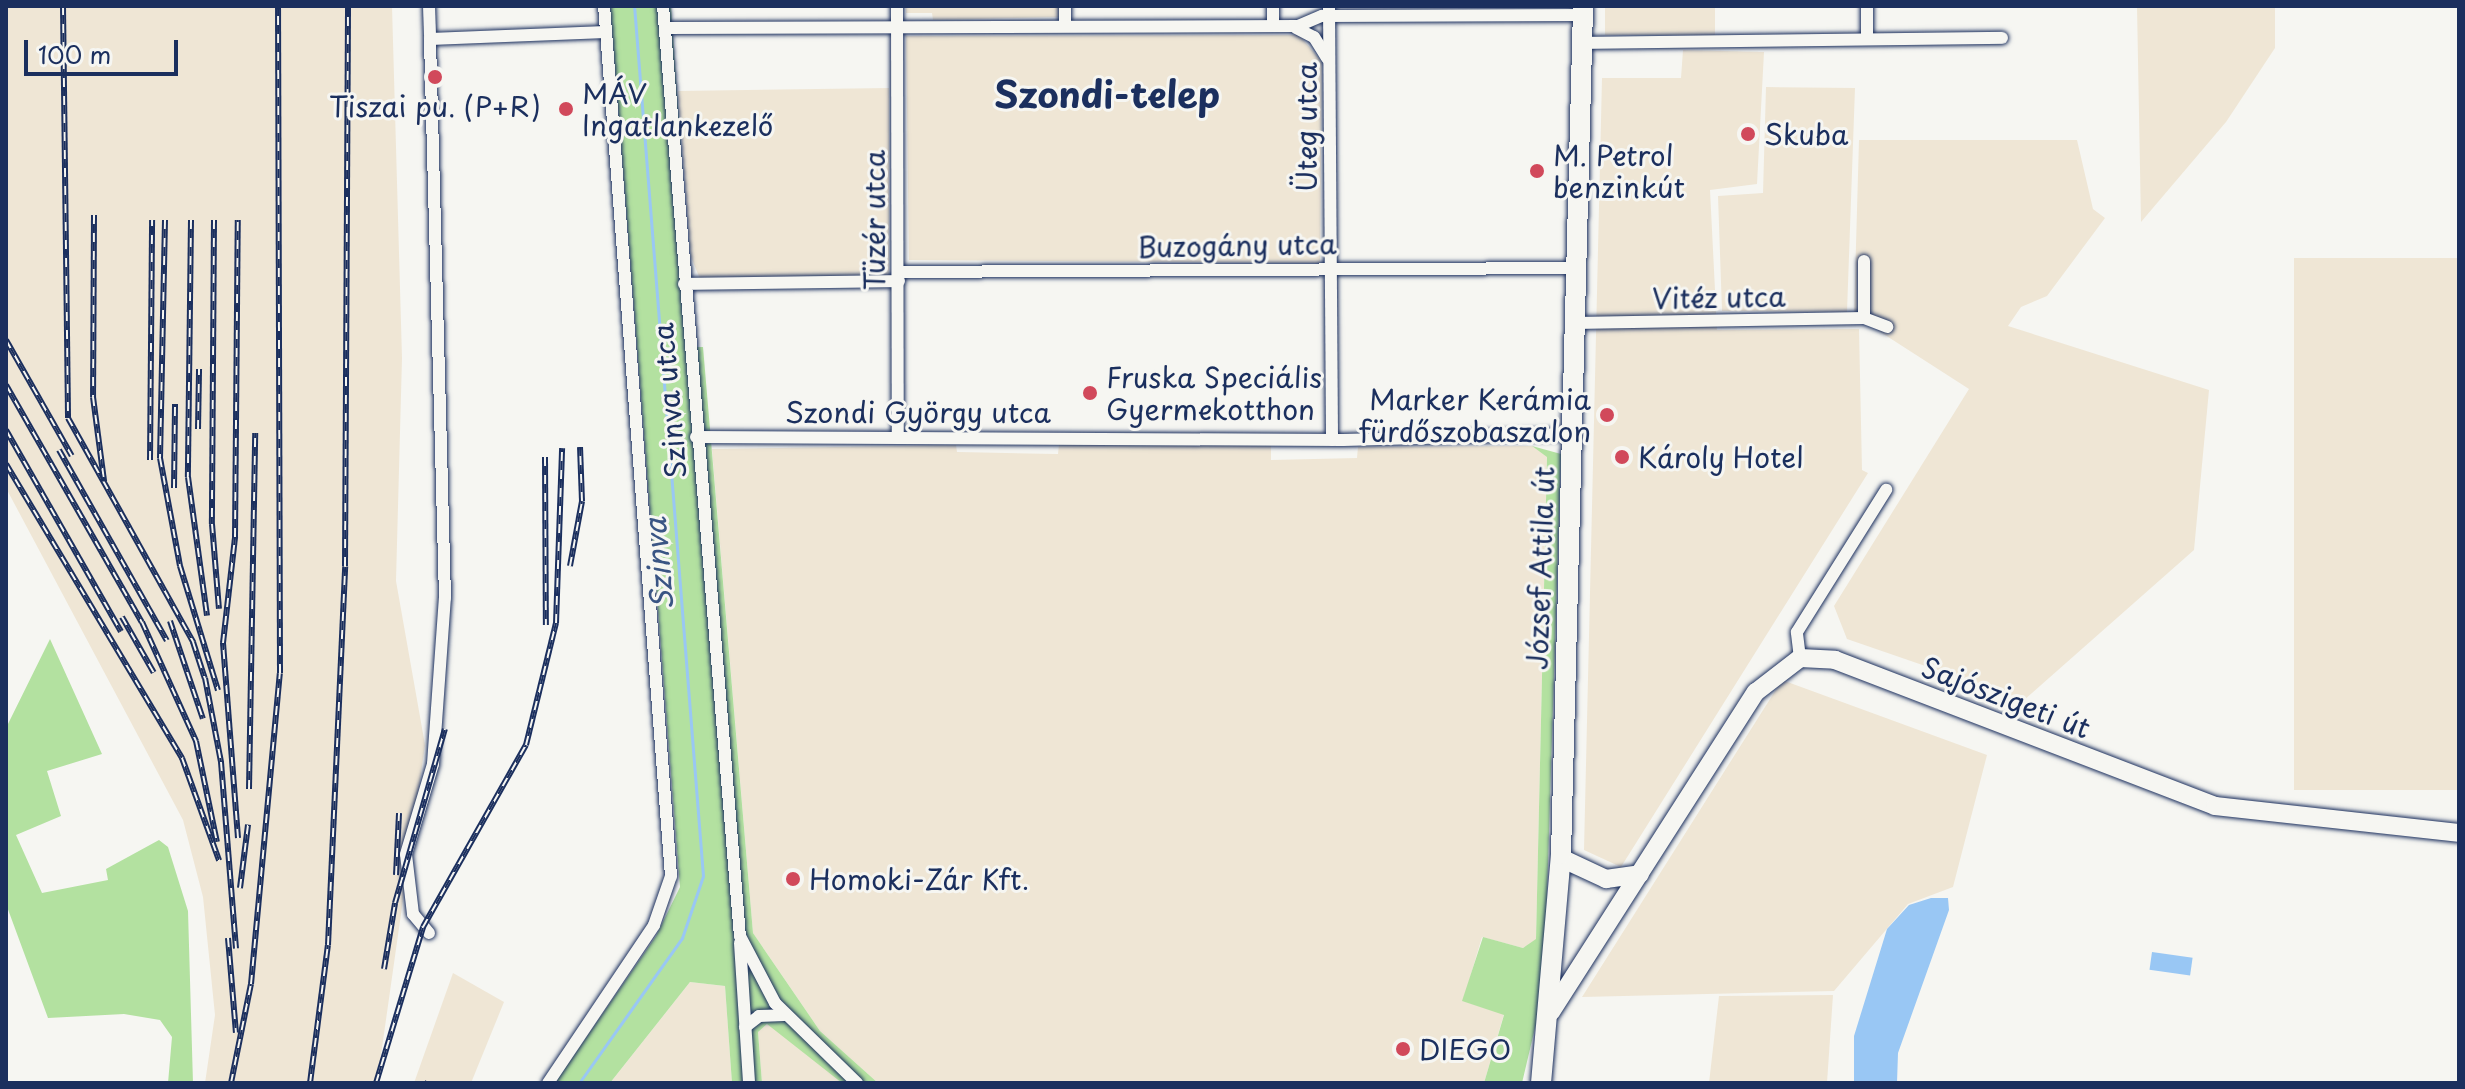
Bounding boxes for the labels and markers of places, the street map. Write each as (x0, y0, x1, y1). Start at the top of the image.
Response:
marker: Tiszai pu. (P+R) (426, 68, 444, 86)
place label: MÁV Ingatlankezelő (582, 76, 773, 142)
place label: Tiszai pu. (P+R) (328, 89, 542, 123)
marker: MÁV Ingatlankezelő (557, 100, 575, 118)
place label: Skuba (1764, 117, 1848, 151)
marker: Skuba (1739, 125, 1757, 143)
place label: M. Petrol benzinkút (1553, 138, 1685, 204)
marker: M. Petrol benzinkút (1528, 162, 1546, 180)
place label: Fruska Speciális Gyermekotthon (1106, 360, 1322, 426)
place label: Marker Kerámia fürdőszobaszalon (1359, 382, 1591, 448)
marker: Fruska Speciális Gyermekotthon (1081, 384, 1099, 402)
marker: Marker Kerámia fürdőszobaszalon (1598, 406, 1616, 424)
place label: Károly Hotel (1638, 440, 1805, 474)
marker: Károly Hotel (1613, 448, 1631, 466)
place label: Homoki-Zár Kft. (809, 862, 1030, 896)
marker: Homoki-Zár Kft. (784, 870, 802, 888)
place label: DIEGO (1419, 1032, 1511, 1066)
marker: DIEGO (1394, 1040, 1412, 1058)

